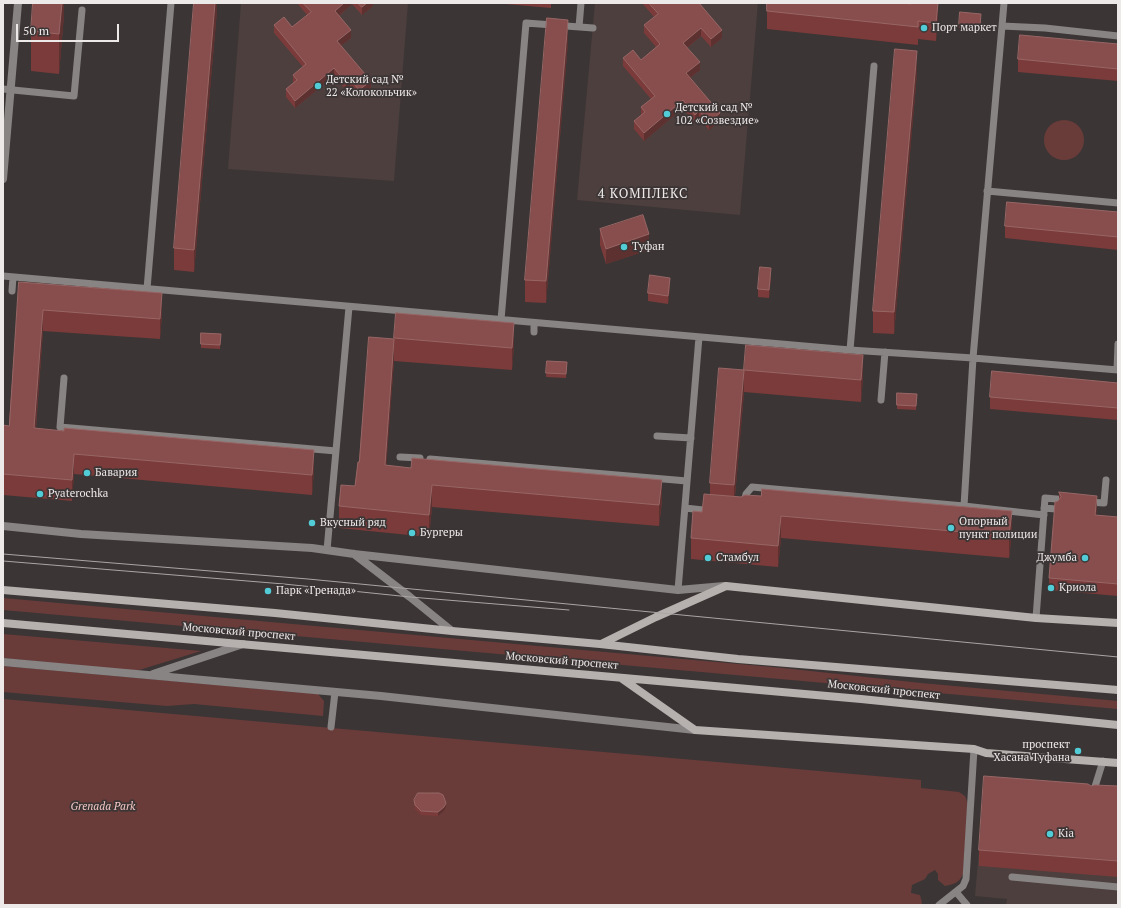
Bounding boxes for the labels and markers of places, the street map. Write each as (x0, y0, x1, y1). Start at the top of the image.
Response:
place label: Порт маркет (932, 21, 997, 35)
marker: Порт маркет (919, 23, 929, 33)
place label: Детский сад № 22 «Колокольчик» (326, 73, 417, 99)
marker: Детский сад № 22 «Колокольчик» (313, 81, 323, 91)
place label: Детский сад № 102 «Созвездие» (675, 101, 759, 127)
marker: Детский сад № 102 «Созвездие» (662, 109, 672, 119)
place label: Туфан (632, 240, 664, 254)
marker: Туфан (619, 242, 629, 252)
place label: Бавария (95, 466, 137, 480)
marker: Бавария (82, 468, 92, 478)
place label: Pyaterochka (48, 487, 108, 501)
marker: Pyaterochka (35, 489, 45, 499)
place label: Опорный пункт полиции (959, 515, 1037, 541)
place label: Вкусный ряд (320, 516, 386, 530)
marker: Вкусный ряд (307, 518, 317, 528)
marker: Опорный пункт полиции (946, 523, 956, 533)
place label: Бургеры (420, 526, 463, 540)
marker: Бургеры (407, 528, 417, 538)
place label: Стамбул (716, 551, 759, 565)
place label: Джумба (1036, 551, 1077, 565)
marker: Стамбул (703, 553, 713, 563)
marker: Джумба (1080, 553, 1090, 563)
place label: Криола (1059, 581, 1096, 595)
marker: Криола (1046, 583, 1056, 593)
place label: Парк «Гренада» (276, 584, 356, 598)
marker: Парк «Гренада» (263, 586, 273, 596)
place label: проспект Хасана Туфана (993, 738, 1070, 764)
marker: проспект Хасана Туфана (1073, 746, 1083, 756)
place label: Kia (1058, 827, 1074, 841)
marker: Kia (1045, 829, 1055, 839)

